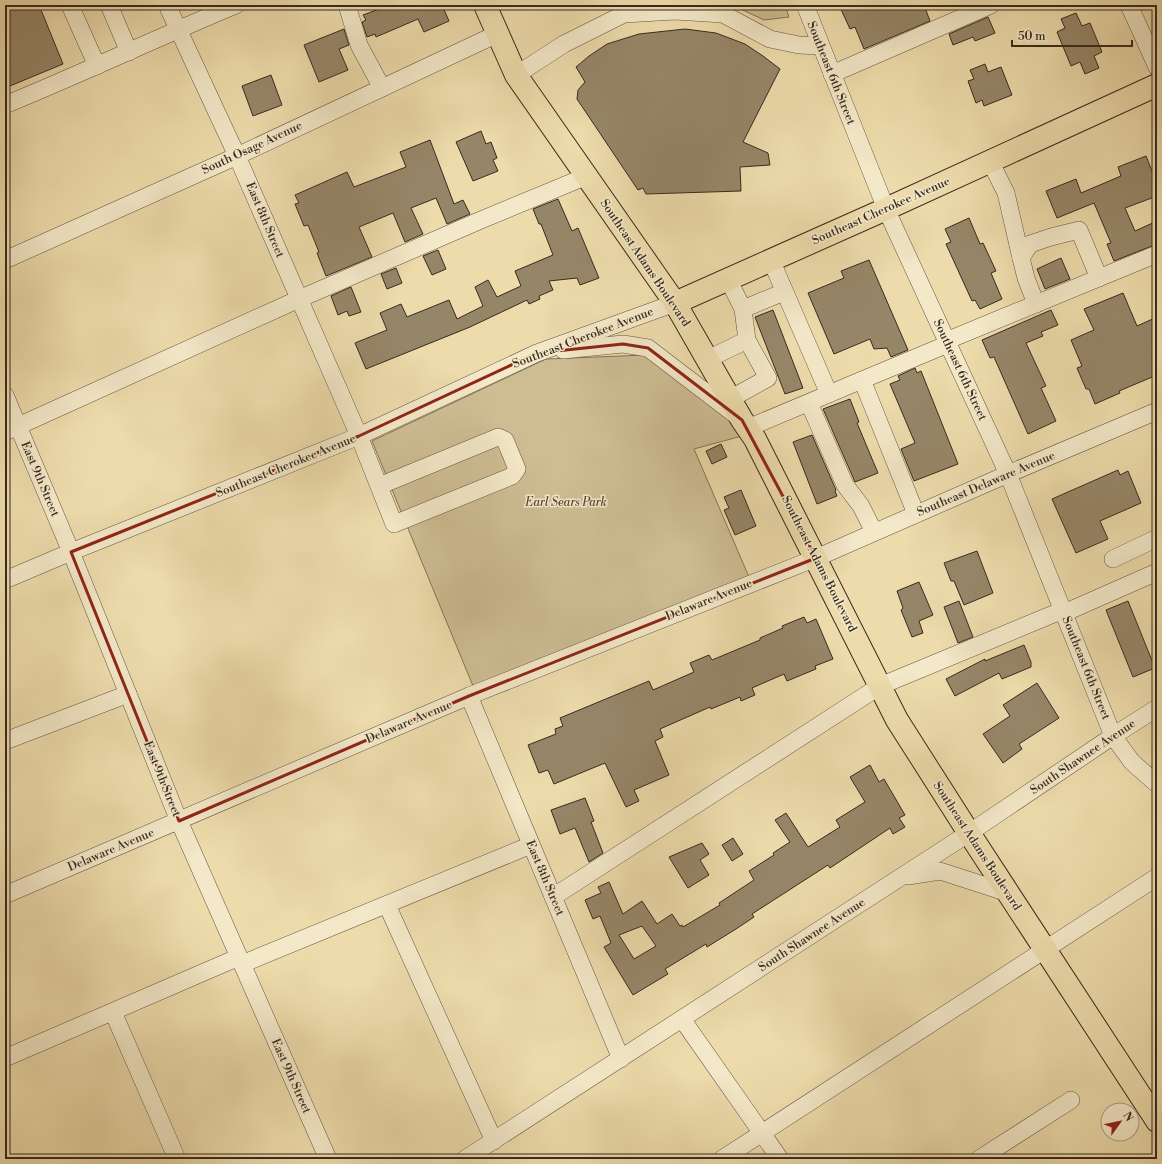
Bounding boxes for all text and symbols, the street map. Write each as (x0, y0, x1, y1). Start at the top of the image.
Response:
street label: Southeast 6th Street (803, 19, 859, 128)
scale bar (1012, 22, 1132, 48)
text: 50 m (1018, 29, 1046, 44)
street label: South Osage Avenue (199, 118, 305, 178)
street label: Southeast Cherokee Avenue (810, 174, 952, 248)
street label: East 8th Street (242, 180, 288, 261)
street label: Southeast Adams Boulevard (597, 196, 694, 330)
street label: Southeast Cherokee Avenue (510, 304, 656, 372)
street label: Southeast 6th Street (930, 317, 990, 424)
street label: Southeast Cherokee Avenue (214, 431, 358, 501)
street label: East 9th Street (17, 439, 63, 520)
street label: Southeast Delaware Avenue (915, 448, 1057, 520)
street label: Southeast Adams Boulevard (778, 493, 860, 635)
park label: Earl Sears Park (524, 495, 607, 510)
street label: Delaware Avenue (663, 576, 755, 624)
street label: Southeast 6th Street (1058, 614, 1114, 723)
street label: Delaware Avenue (363, 697, 455, 747)
street label: South Shawnee Avenue (1027, 716, 1139, 798)
street label: East 9th Street (140, 739, 184, 820)
street label: Southeast Adams Boulevard (930, 779, 1024, 914)
street label: Delaware Avenue (65, 825, 157, 875)
street label: East 8th Street (522, 838, 568, 919)
street label: South Shawnee Avenue (756, 895, 868, 975)
street label: East 9th Street (268, 1036, 314, 1116)
north arrow (1100, 1102, 1140, 1142)
text: N (1119, 1110, 1136, 1125)

